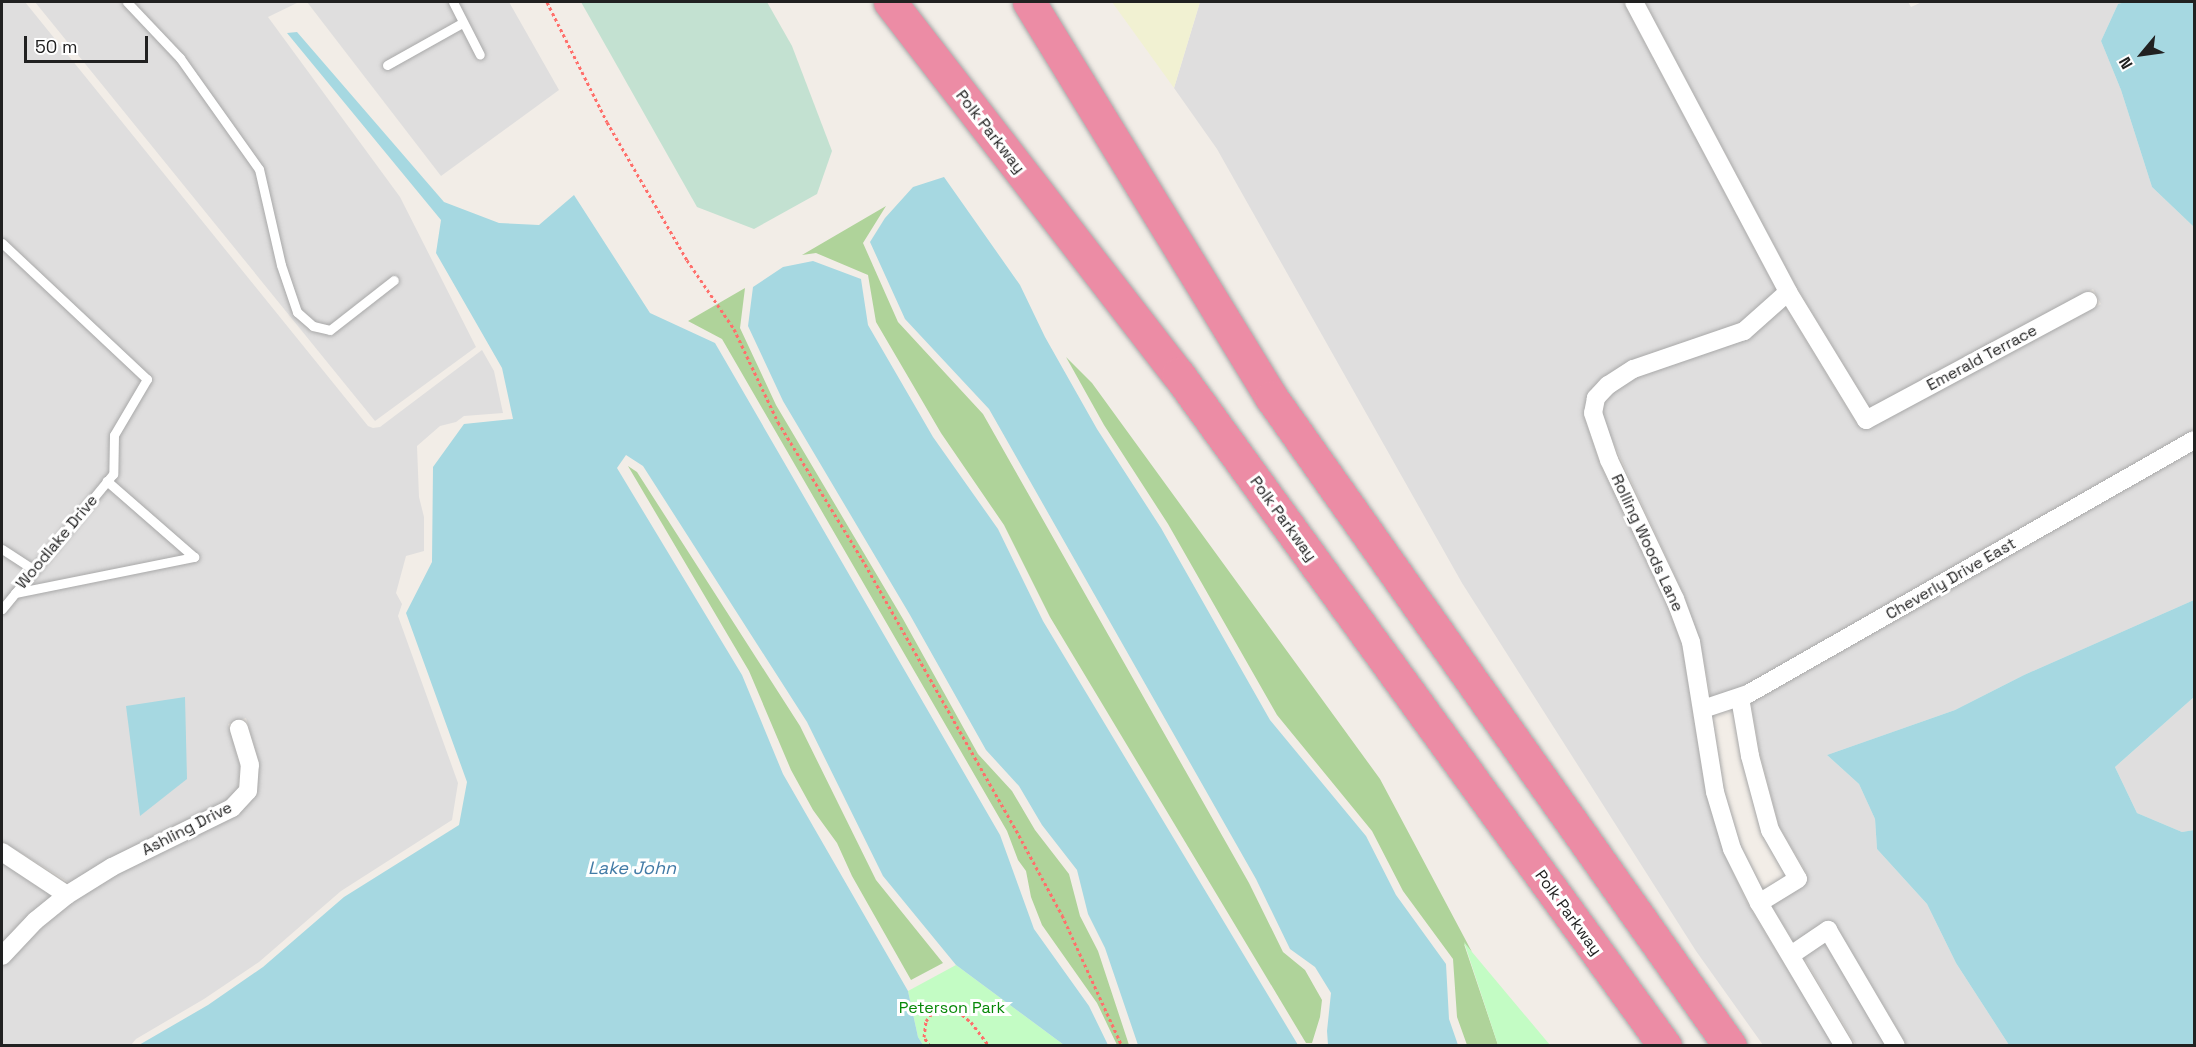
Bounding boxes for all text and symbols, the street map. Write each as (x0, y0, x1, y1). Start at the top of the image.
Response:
scale bar (27, 24, 152, 62)
north arrow (2112, 24, 2172, 84)
text: 50 m (35, 35, 77, 58)
text: N (2114, 53, 2138, 73)
street label: Polk Parkway (951, 86, 1029, 178)
street label: Emerald Terrace (1923, 321, 2041, 395)
street label: Rolling Woods Lane (1607, 471, 1687, 615)
street label: Polk Parkway (1246, 473, 1320, 565)
street label: Woodlake Drive (12, 491, 102, 593)
street label: Cheverly Drive East (1883, 534, 2019, 624)
street label: Ashling Drive (139, 798, 235, 860)
water label: Lake John (588, 857, 676, 879)
street label: Polk Parkway (1531, 867, 1605, 959)
park label: Peterson Park (899, 998, 1005, 1018)

